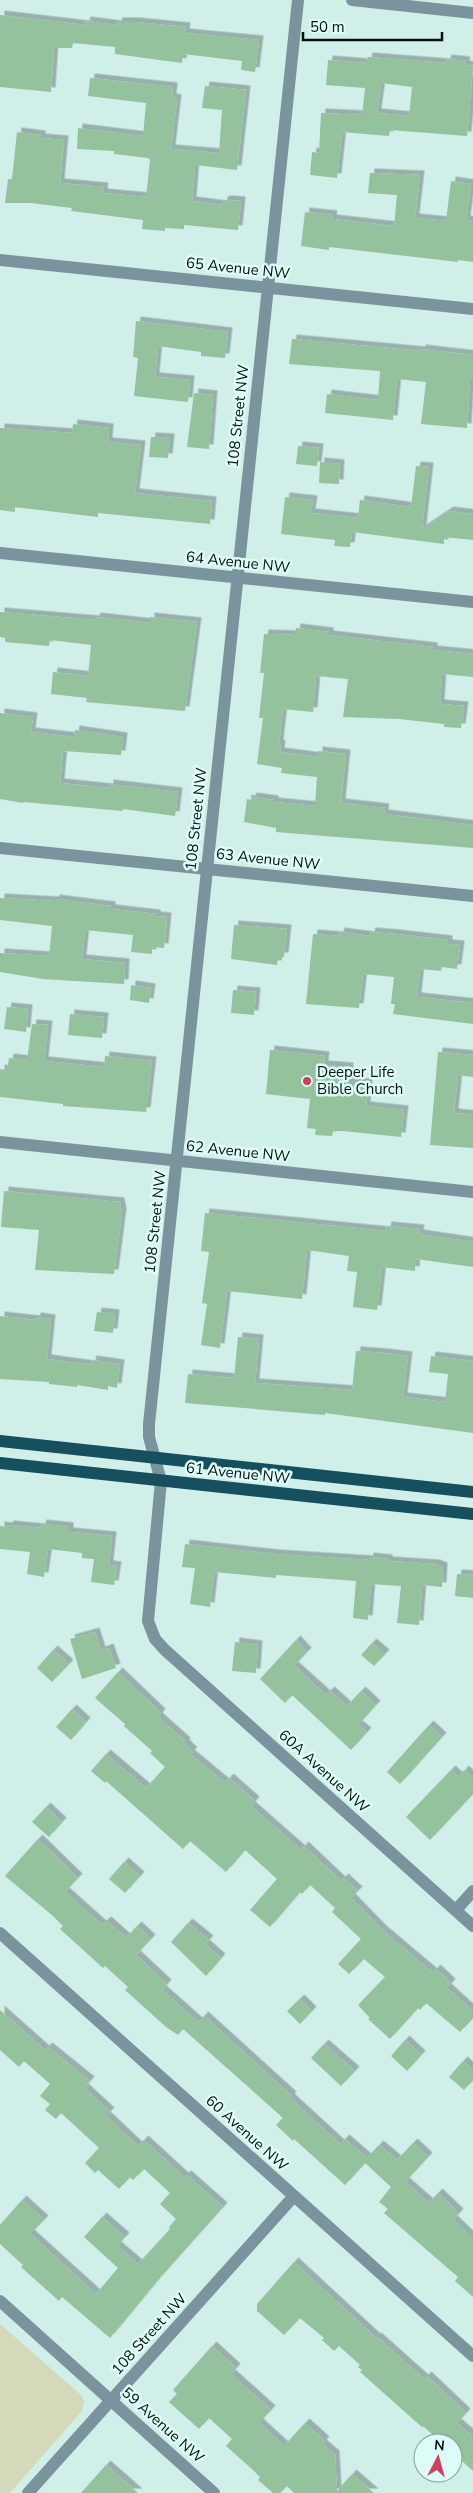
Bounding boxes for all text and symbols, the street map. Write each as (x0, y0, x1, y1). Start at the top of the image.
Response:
scale bar (303, 10, 442, 42)
text: 50 m (310, 17, 345, 37)
street label: 65 Avenue NW (185, 253, 291, 283)
street label: 108 Street NW (223, 363, 253, 468)
street label: 64 Avenue NW (185, 547, 291, 577)
street label: 108 Street NW (181, 766, 211, 871)
street label: 63 Avenue NW (215, 844, 321, 874)
place label: Deeper Life Bible Church (317, 1062, 403, 1099)
marker: Deeper Life Bible Church (301, 1075, 313, 1087)
street label: 62 Avenue NW (185, 1136, 291, 1166)
street label: 108 Street NW (140, 1169, 170, 1274)
street label: 61 Avenue NW (185, 1458, 291, 1488)
street label: 60A Avenue NW (274, 1725, 374, 1817)
street label: 60 Avenue NW (202, 2091, 293, 2176)
street label: 108 Street NW (107, 2289, 191, 2379)
street label: 59 Avenue NW (118, 2383, 209, 2468)
north arrow (413, 2433, 463, 2483)
text: N (433, 2436, 446, 2456)

